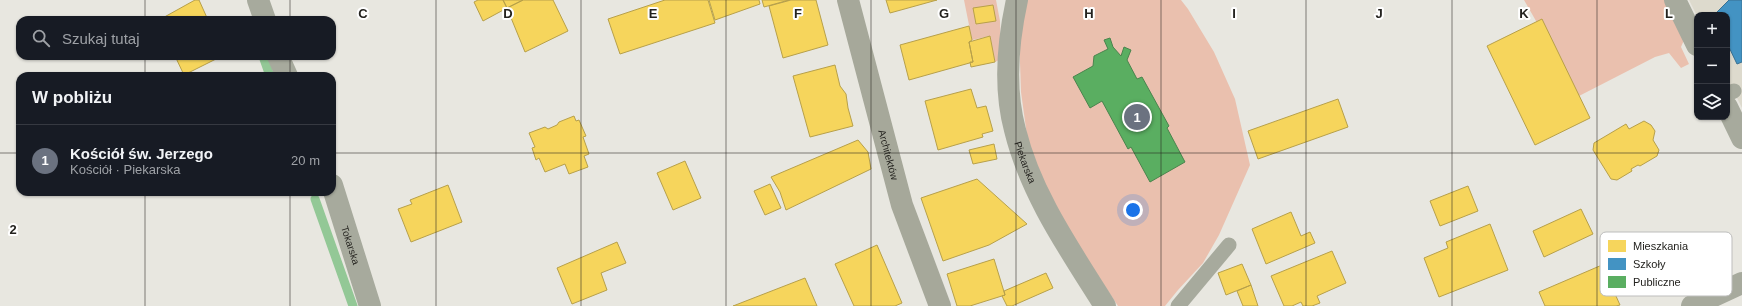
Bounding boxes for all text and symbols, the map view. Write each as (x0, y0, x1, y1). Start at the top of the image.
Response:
text: C (358, 6, 368, 21)
text: D (503, 6, 513, 21)
text: E (649, 6, 658, 21)
text: F (794, 6, 802, 21)
text: G (939, 6, 949, 21)
text: H (1084, 6, 1094, 21)
text: I (1232, 6, 1236, 21)
text: J (1375, 6, 1383, 21)
text: K (1519, 6, 1529, 21)
text: L (1665, 6, 1673, 21)
map controls (1694, 12, 1730, 120)
button: + (1694, 12, 1730, 48)
search box (16, 16, 336, 60)
icon: search (30, 27, 52, 49)
text: Szukaj tutaj (62, 30, 140, 47)
button: − (1694, 48, 1730, 84)
button: layers (1694, 84, 1730, 120)
text: W pobliżu (32, 88, 112, 107)
pin: 1 (1124, 102, 1150, 132)
street label: Architektów (877, 128, 901, 182)
street label: Piekarska (1013, 140, 1039, 185)
text: Kościół św. Jerzego (70, 145, 213, 162)
text: 1 (41, 153, 49, 168)
text: 20 m (291, 153, 320, 168)
text: Kościół · Piekarska (70, 162, 181, 177)
your location (1123, 200, 1143, 220)
text: 2 (9, 222, 17, 237)
street label: Tokarska (340, 224, 362, 266)
legend (1600, 232, 1732, 296)
text: Mieszkania (1633, 240, 1689, 252)
text: Szkoły (1633, 258, 1666, 270)
text: Publiczne (1633, 276, 1681, 288)

